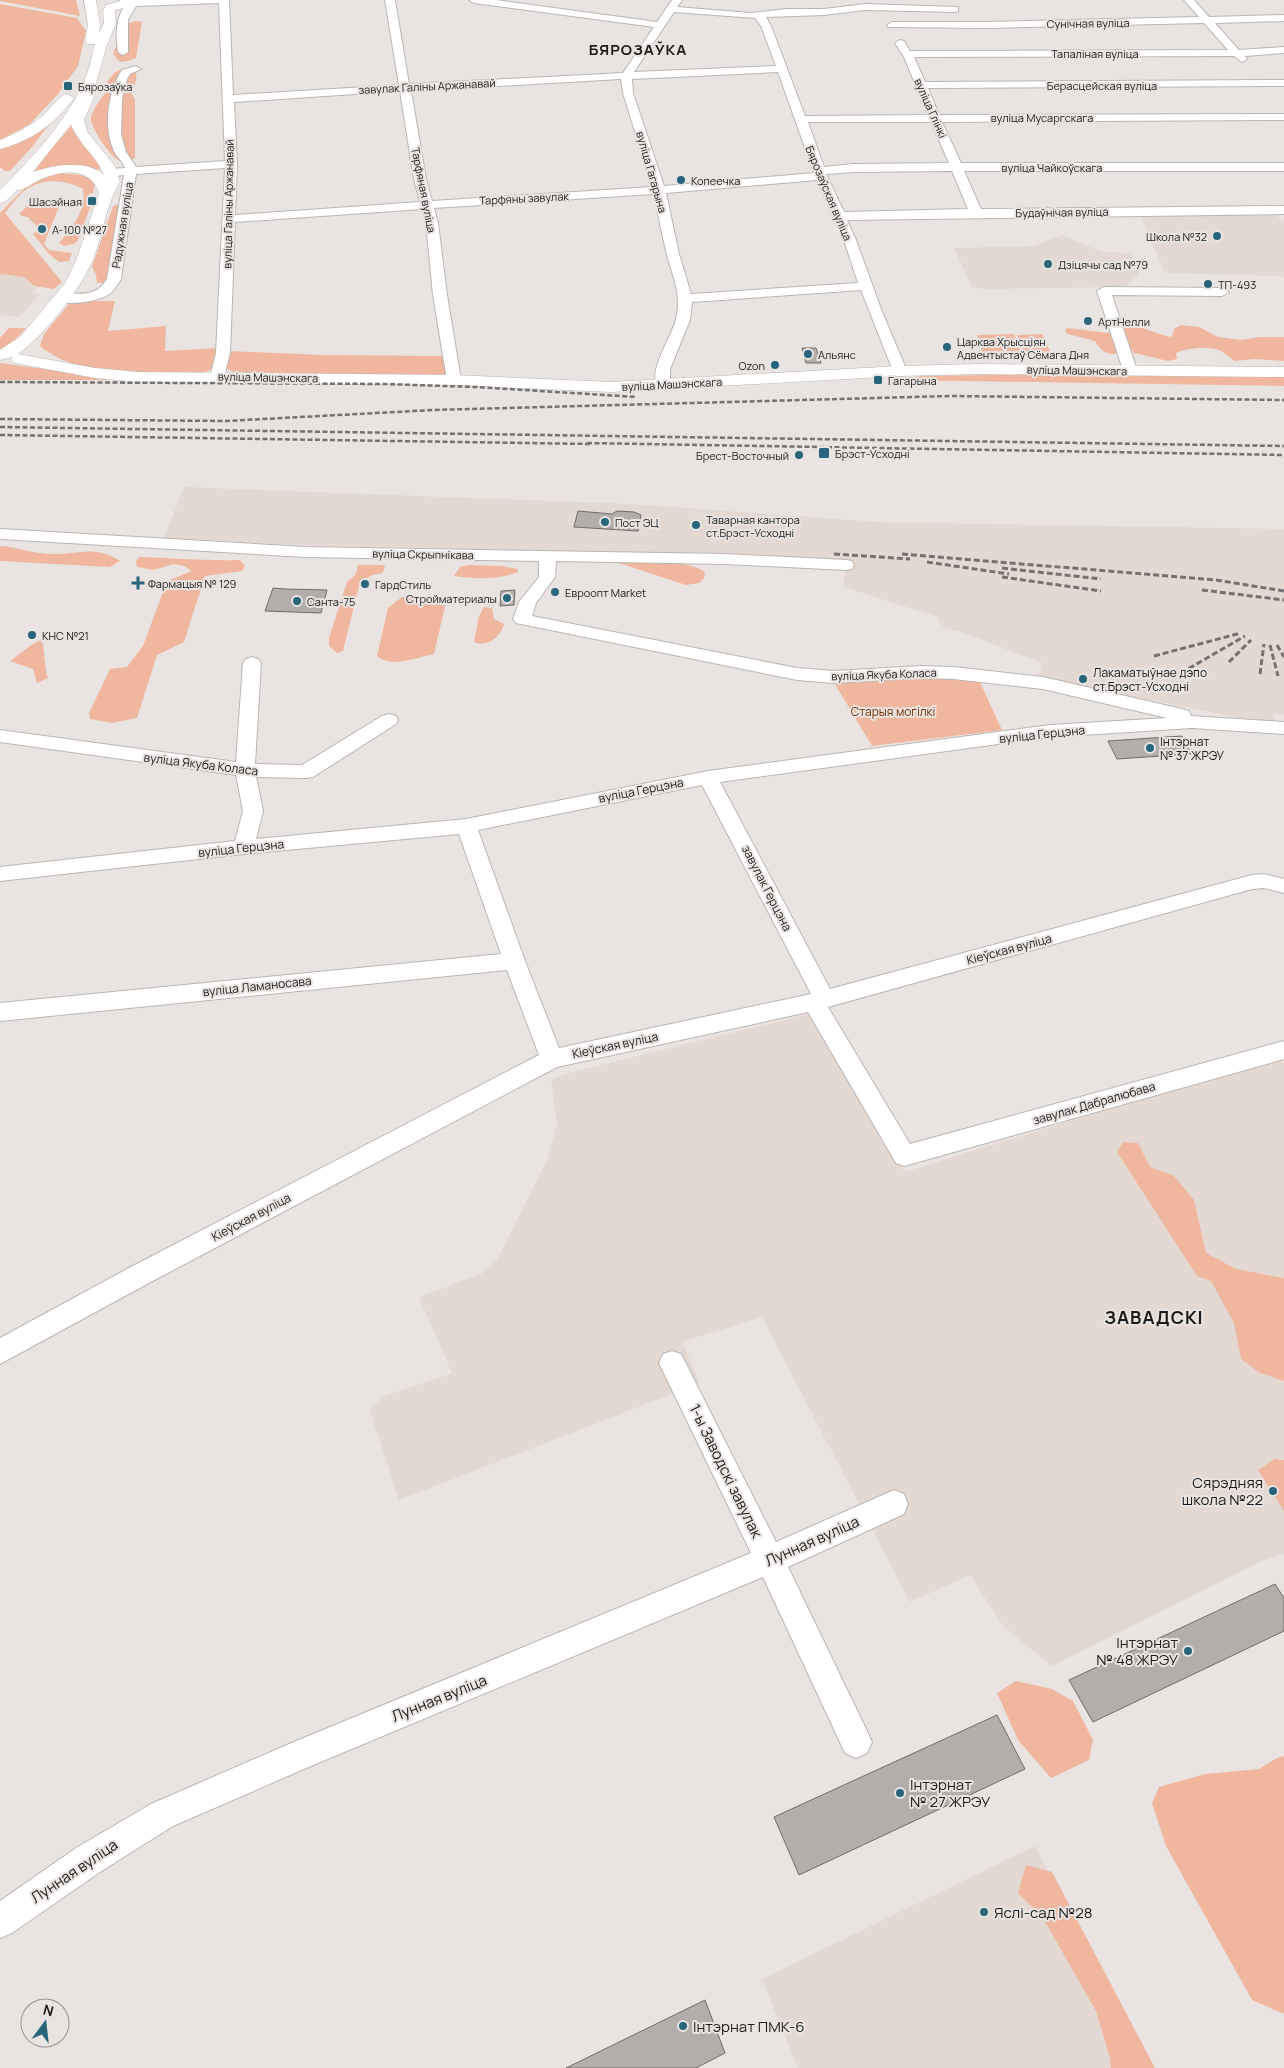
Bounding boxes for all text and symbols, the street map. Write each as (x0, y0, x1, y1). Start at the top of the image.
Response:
street label: Сунічная вуліца (1046, 15, 1130, 31)
district label: БЯРОЗАЎКА (589, 39, 687, 60)
street label: Тапаліная вуліца (1051, 46, 1139, 61)
street label: завулак Галіны Аржанавай (358, 75, 496, 97)
street label: вуліца Глінкі (911, 76, 951, 140)
street label: Берасцейская вуліца (1047, 78, 1157, 93)
place label: Бярозаўка (78, 79, 132, 94)
marker: Бярозаўка (62, 80, 74, 92)
street label: вуліца Мусаргскага (991, 110, 1093, 125)
street label: вуліца Гагарына (633, 129, 671, 215)
street label: вуліца Галіны Аржанавай (219, 139, 237, 269)
street label: Бярозаўская вуліца (802, 143, 856, 243)
street label: Тарфяная вуліца (408, 146, 440, 234)
street label: вуліца Чайкоўскага (1002, 160, 1102, 175)
place label: Копеечка (691, 173, 740, 188)
marker: Копеечка (675, 174, 687, 186)
street label: Радужная вуліца (108, 181, 136, 269)
street label: Тарфяны завулак (479, 188, 570, 208)
place label: Шасэйная (29, 194, 82, 209)
marker: Шасэйная (86, 195, 98, 207)
street label: Будаўнічая вуліца (1015, 204, 1109, 220)
place label: А-100 №27 (52, 222, 107, 237)
marker: А-100 №27 (36, 223, 48, 235)
place label: Школа №32 (1146, 229, 1207, 244)
marker: Школа №32 (1211, 230, 1223, 242)
place label: Дзіцячы сад №79 (1058, 257, 1148, 272)
marker: Дзіцячы сад №79 (1042, 258, 1054, 270)
place label: ТП-493 (1218, 277, 1256, 292)
marker: ТП-493 (1202, 278, 1214, 290)
place label: АртНелли (1098, 314, 1150, 329)
marker: АртНелли (1082, 315, 1094, 327)
place label: Царква Хрысціян Адвентыстаў Сёмага Дня (957, 334, 1089, 362)
marker: Царква Хрысціян Адвентыстаў Сёмага Дня (941, 341, 953, 353)
place label: Альянс (818, 347, 856, 362)
marker: Альянс (802, 348, 814, 360)
place label: Ozon (739, 358, 765, 373)
marker: Ozon (769, 359, 781, 371)
street label: вуліца Машэнскага (1027, 362, 1127, 378)
street label: вуліца Машэнскага (218, 369, 318, 385)
place label: Гагарына (888, 373, 937, 388)
street label: вуліца Машэнскага (621, 374, 723, 394)
marker: Гагарына (872, 374, 884, 386)
marker: Брэст-Усходні (817, 446, 831, 460)
place label: Брэст-Усходні (835, 446, 910, 461)
place label: Брест-Восточный (696, 448, 789, 463)
marker: Брест-Восточный (793, 449, 805, 461)
place label: Таварная кантора ст.Брэст-Усходні (706, 512, 800, 540)
place label: Пост ЭЦ (615, 515, 659, 530)
marker: Пост ЭЦ (599, 516, 611, 528)
marker: Таварная кантора ст.Брэст-Усходні (690, 519, 702, 531)
street label: вуліца Скрыпнікава (372, 546, 474, 562)
place label: Фармацыя № 129 (148, 576, 237, 591)
marker: Фармацыя № 129 (132, 577, 144, 589)
place label: ГардСтиль (375, 577, 431, 592)
marker: ГардСтиль (359, 578, 371, 590)
place label: Евроопт Market (565, 585, 646, 600)
marker: Евроопт Market (549, 586, 561, 598)
place label: Стройматериалы (406, 591, 497, 606)
marker: Стройматериалы (501, 592, 513, 604)
place label: Санта-75 (307, 594, 355, 609)
marker: Санта-75 (291, 595, 303, 607)
place label: КНС №21 (42, 628, 89, 643)
marker: КНС №21 (26, 629, 38, 641)
place label: Лакаматыўнае дэпо ст.Брэст-Усходні (1093, 664, 1207, 695)
street label: вуліца Якуба Коласа (831, 665, 937, 683)
marker: Лакаматыўнае дэпо ст.Брэст-Усходні (1077, 673, 1089, 685)
park label: Старыя могілкі (851, 703, 935, 720)
street label: вуліца Герцэна (998, 721, 1086, 747)
place label: Інтэрнат № 37 ЖРЭУ (1160, 733, 1225, 764)
marker: Інтэрнат № 37 ЖРЭУ (1144, 742, 1156, 754)
street label: вуліца Якуба Коласа (143, 749, 259, 779)
street label: вуліца Герцэна (597, 773, 685, 807)
street label: вуліца Герцэна (197, 835, 285, 861)
street label: завулак Герцэна (738, 842, 796, 934)
street label: Кіеўская вуліца (965, 929, 1053, 969)
street label: вуліца Ламаносава (202, 972, 312, 1000)
street label: Кіеўская вуліца (570, 1028, 660, 1062)
street label: завулак Дабралюбава (1031, 1077, 1157, 1129)
street label: Кіеўская вуліца (208, 1189, 294, 1245)
district label: ЗАВАДСКІ (1104, 1305, 1204, 1329)
street label: 1-ы Заводскі завулак (684, 1401, 768, 1542)
place label: Сярэдняя школа №22 (1182, 1472, 1263, 1510)
marker: Сярэдняя школа №22 (1267, 1485, 1279, 1497)
street label: Лунная вуліца (762, 1511, 862, 1571)
place label: Інтэрнат № 48 ЖРЭУ (1096, 1632, 1179, 1670)
marker: Інтэрнат № 48 ЖРЭУ (1182, 1645, 1194, 1657)
street label: Лунная вуліца (388, 1669, 490, 1727)
place label: Інтэрнат № 27 ЖРЭУ (910, 1774, 991, 1812)
marker: Інтэрнат № 27 ЖРЭУ (894, 1787, 906, 1799)
street label: Лунная вуліца (26, 1834, 122, 1908)
place label: Яслі-сад №28 (994, 1902, 1092, 1923)
marker: Яслі-сад №28 (978, 1906, 990, 1918)
north arrow (20, 1998, 70, 2048)
text: N (41, 1999, 56, 2020)
place label: Інтэрнат ПМК-6 (693, 2016, 805, 2037)
marker: Інтэрнат ПМК-6 (677, 2020, 689, 2032)

